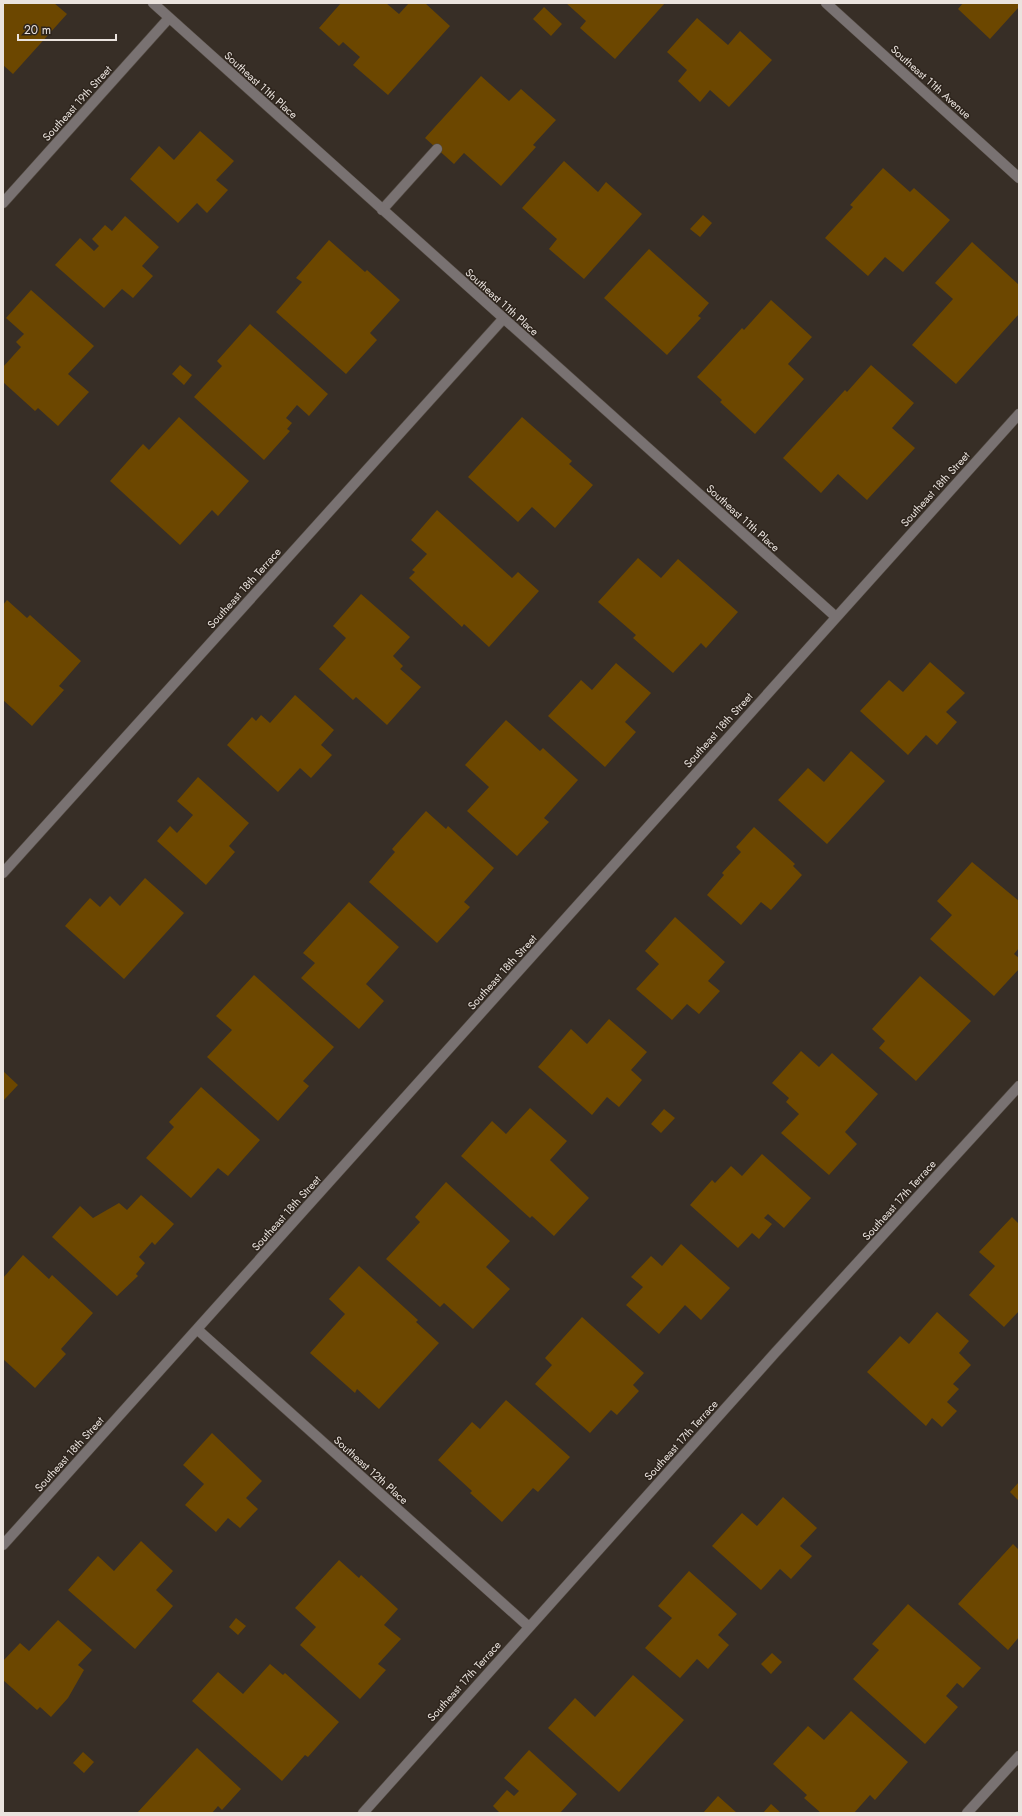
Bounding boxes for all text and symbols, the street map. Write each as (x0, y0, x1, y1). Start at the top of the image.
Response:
scale bar (18, 16, 116, 42)
text: 20 m (24, 21, 51, 39)
street label: Southeast 11th Avenue (887, 41, 975, 123)
street label: Southeast 11th Place (221, 48, 302, 123)
street label: Southeast 19th Street (39, 61, 116, 144)
street label: Southeast 11th Place (462, 265, 543, 340)
street label: Southeast 18th Street (897, 448, 973, 530)
street label: Southeast 11th Place (703, 481, 784, 556)
street label: Southeast 18th Terrace (203, 544, 285, 632)
street label: Southeast 18th Street (680, 689, 756, 771)
street label: Southeast 18th Street (464, 931, 540, 1013)
street label: Southeast 17th Terrace (858, 1156, 940, 1244)
street label: Southeast 18th Street (248, 1172, 324, 1254)
street label: Southeast 17th Terrace (640, 1396, 722, 1484)
street label: Southeast 18th Street (31, 1413, 107, 1495)
street label: Southeast 12th Place (330, 1432, 412, 1508)
street label: Southeast 17th Terrace (423, 1637, 505, 1725)

